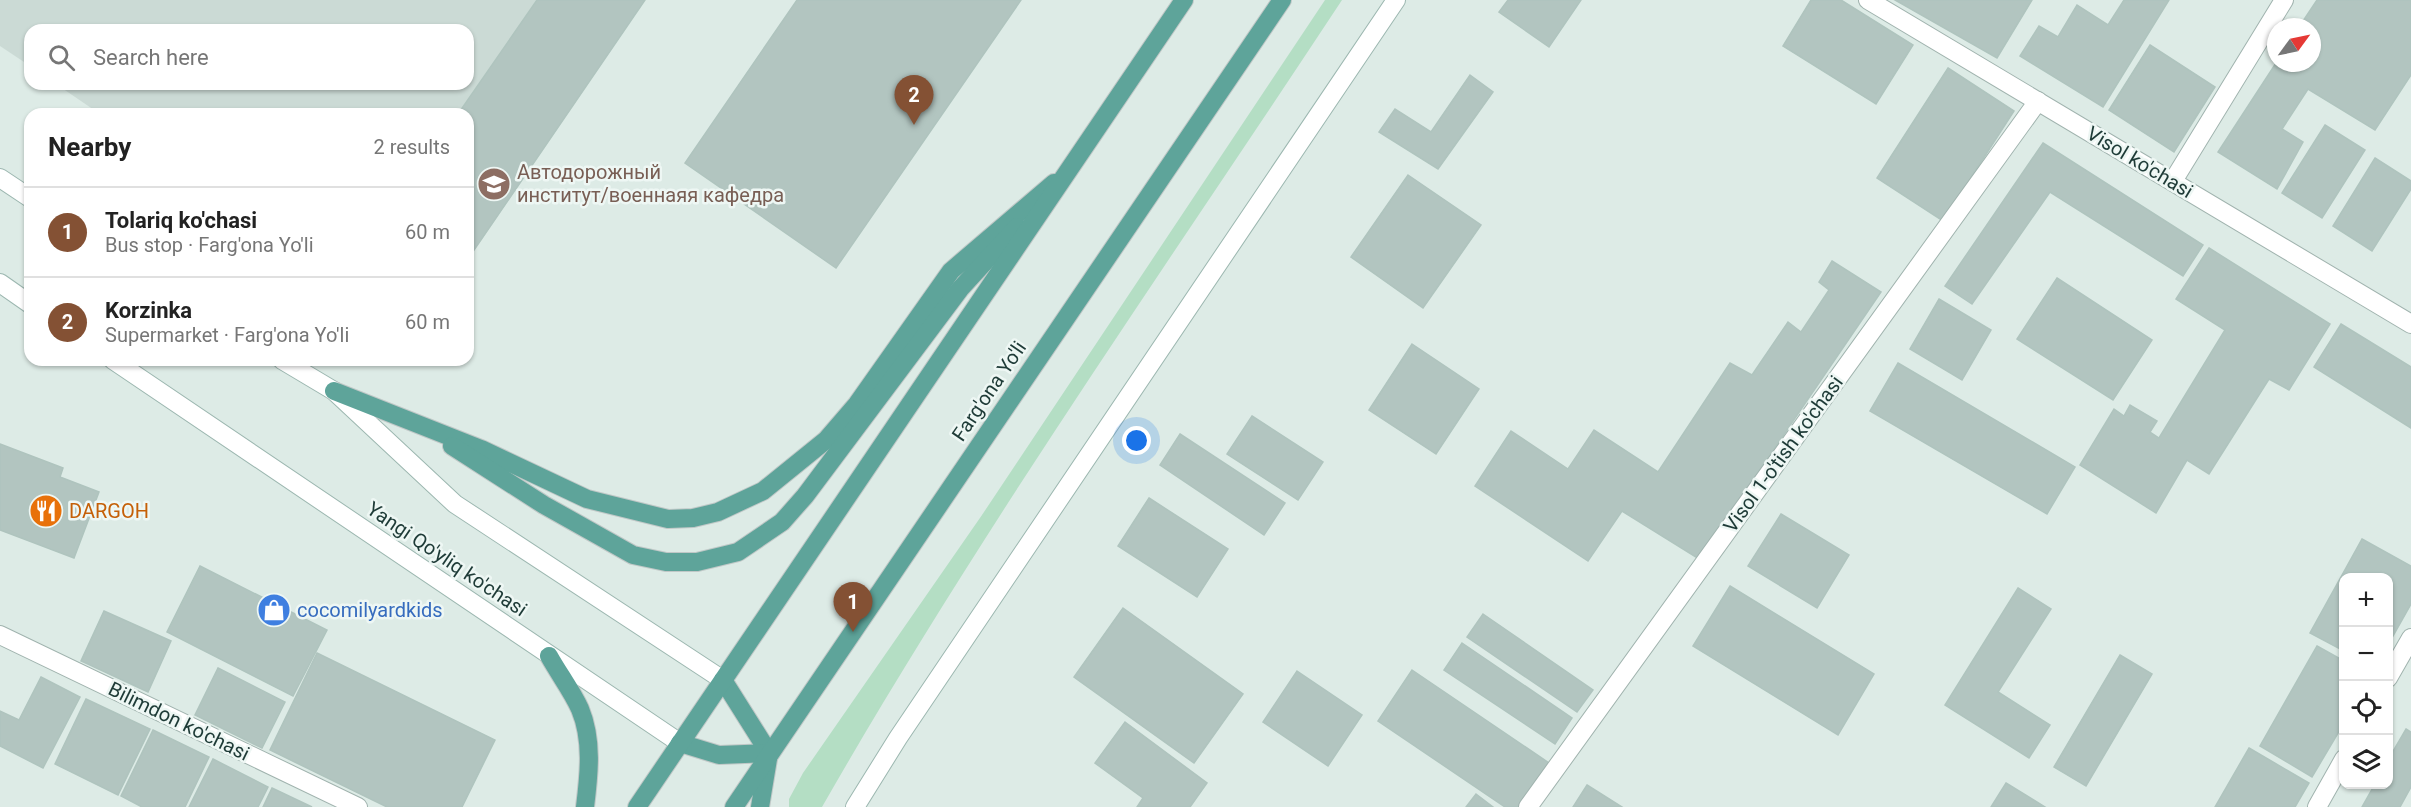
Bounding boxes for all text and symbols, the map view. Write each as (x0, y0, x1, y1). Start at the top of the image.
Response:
north arrow (2267, 18, 2321, 72)
search box (24, 24, 474, 90)
icon: search (45, 41, 78, 74)
text: Search here (93, 45, 209, 70)
pin: 2 (894, 76, 934, 125)
street label: Visol ko'chasi (2082, 121, 2198, 203)
text: Nearby (48, 132, 131, 162)
text: 2 results (374, 135, 450, 159)
place label: Автодорожный институт/военнаяя кафедра (517, 160, 784, 207)
school or university icon: Автодорожный институт/военнаяя кафедра (476, 166, 512, 202)
text: Tolariq ko'chasi (105, 208, 257, 233)
text: 1 (62, 220, 73, 244)
text: 60 m (405, 220, 450, 244)
text: Bus stop · Farg'ona Yo'li (105, 233, 314, 257)
text: Korzinka (105, 298, 192, 323)
text: 2 (62, 310, 73, 334)
text: 60 m (405, 310, 450, 334)
text: Supermarket · Farg'ona Yo'li (105, 323, 349, 347)
street label: Farg'ona Yo'li (947, 336, 1031, 446)
street label: Visol 1-o'tish ko'chasi (1718, 371, 1848, 537)
your location (1122, 426, 1151, 455)
restaurant icon: DARGOH (28, 493, 64, 529)
street label: Yangi Qo'yliq ko'chasi (362, 497, 532, 621)
place label: DARGOH (69, 499, 149, 523)
map controls (2339, 573, 2393, 789)
button: + (2339, 573, 2393, 627)
pin: 1 (834, 582, 872, 632)
shop icon: cocomilyardkids (256, 592, 292, 628)
place label: cocomilyardkids (297, 598, 443, 622)
button: − (2339, 627, 2393, 681)
street label: Bilimdon ko'chasi (105, 676, 253, 766)
button: locate (2339, 681, 2393, 735)
button: layers (2339, 735, 2393, 789)

